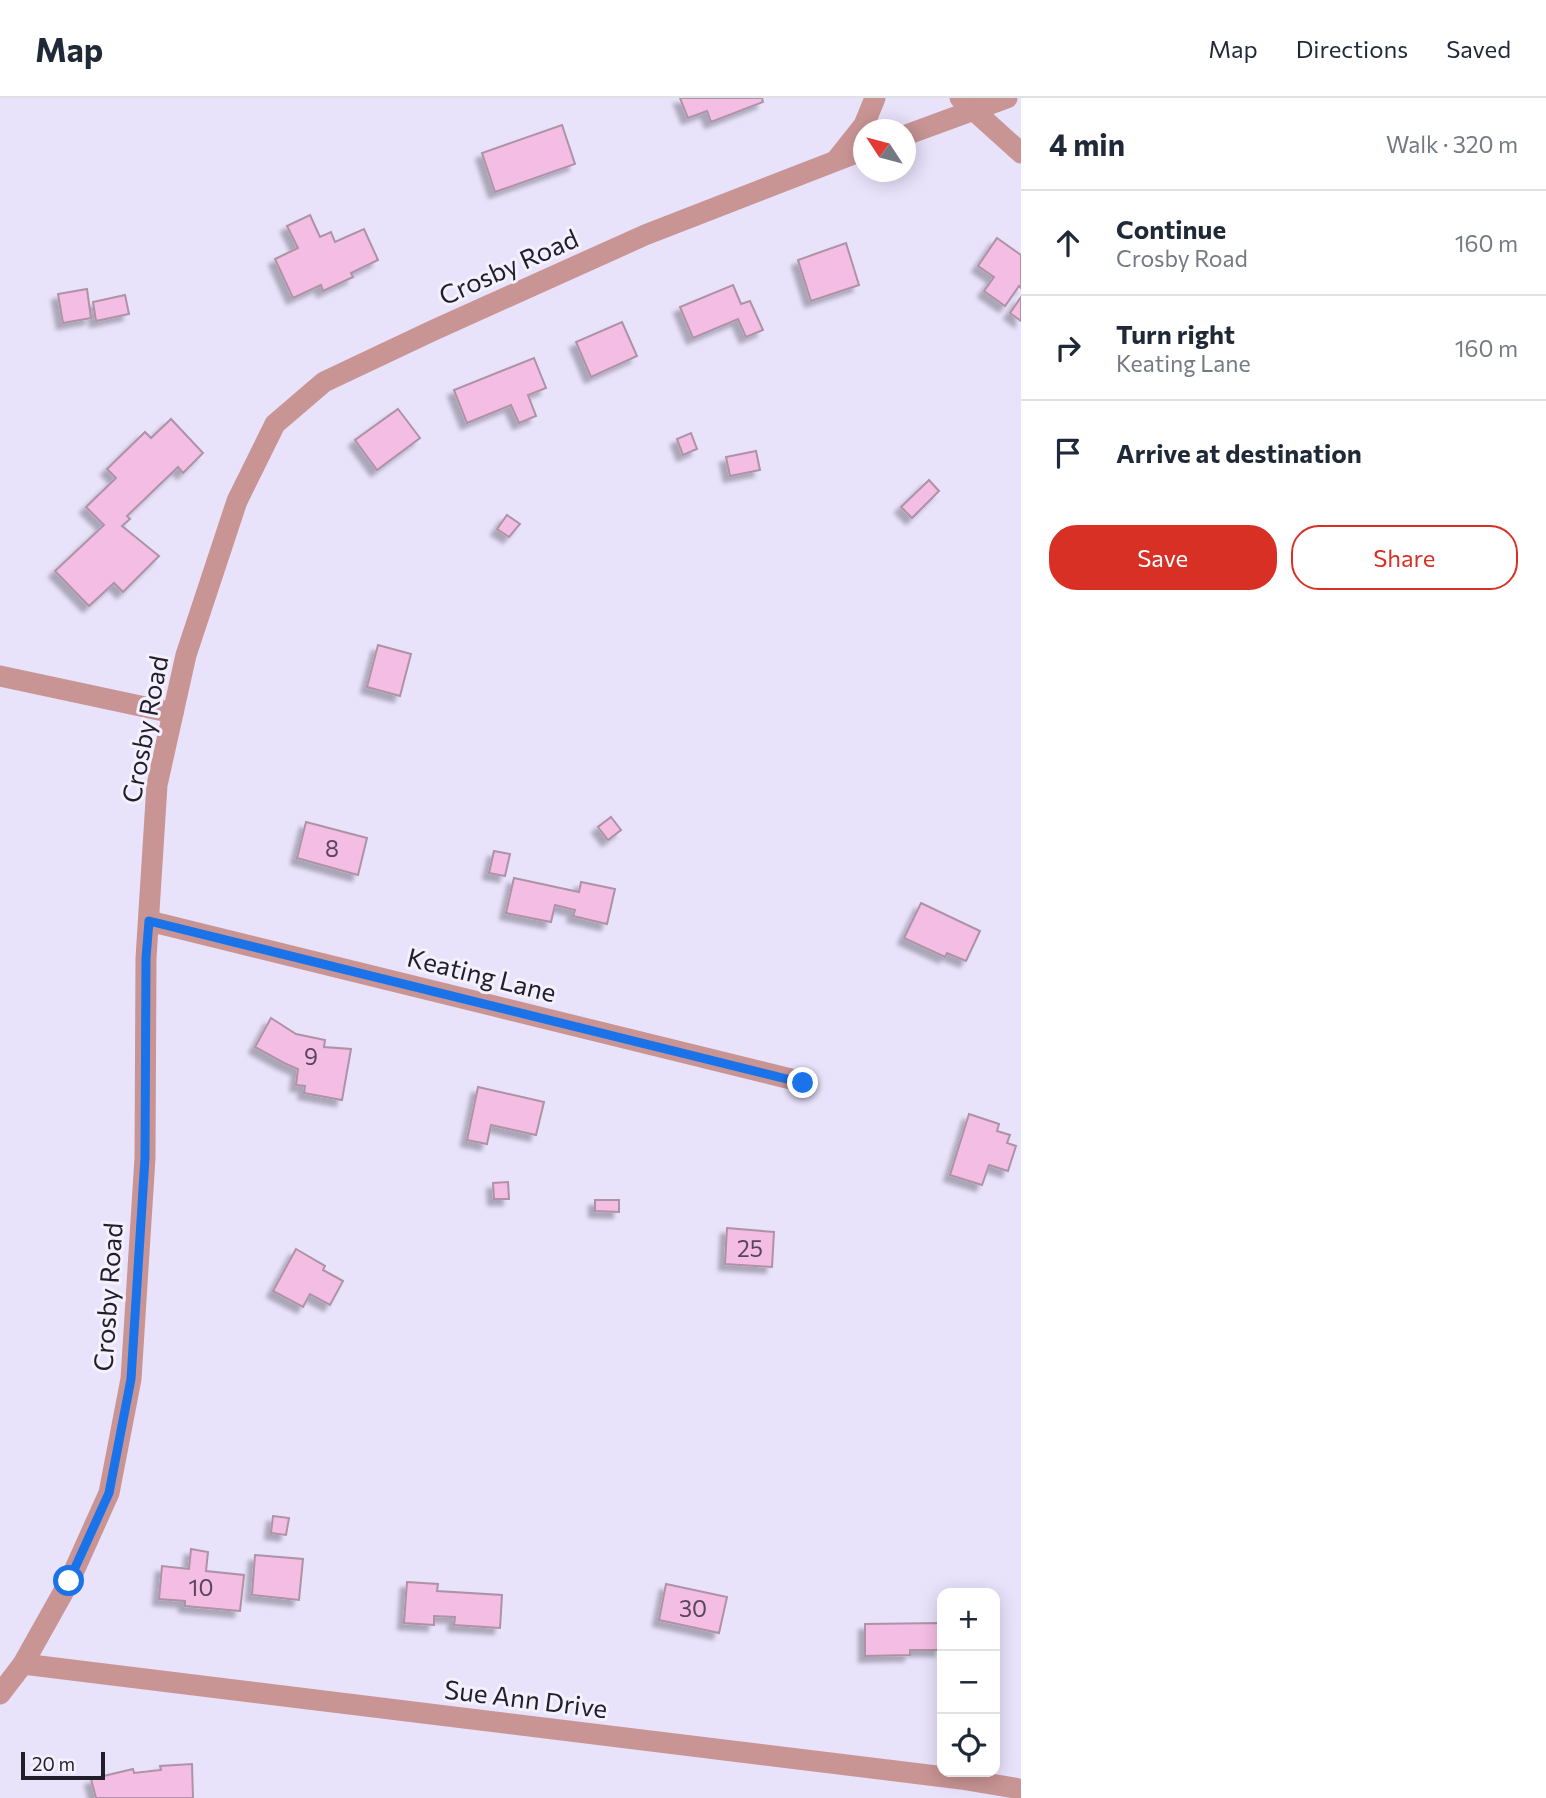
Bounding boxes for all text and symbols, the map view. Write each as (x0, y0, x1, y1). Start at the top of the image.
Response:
text: Map (35, 28, 103, 69)
text: Map (1208, 34, 1258, 63)
text: Directions (1296, 34, 1408, 63)
text: Saved (1446, 34, 1511, 63)
north arrow (853, 119, 916, 182)
text: 4 min (1049, 125, 1125, 162)
text: Walk · 320 m (1386, 130, 1518, 158)
text: Continue (1116, 213, 1226, 244)
street label: Crosby Road (434, 222, 582, 310)
icon: ahead (1049, 224, 1087, 262)
text: 160 m (1455, 229, 1518, 257)
text: Crosby Road (1116, 244, 1248, 272)
text: Turn right (1116, 318, 1235, 349)
icon: right (1049, 329, 1087, 367)
text: 160 m (1455, 334, 1518, 362)
text: Keating Lane (1116, 349, 1251, 377)
icon: arrive (1049, 434, 1087, 472)
text: Arrive at destination (1116, 437, 1362, 468)
button: Save (1049, 525, 1277, 590)
button: Share (1291, 525, 1518, 590)
street label: Crosby Road (115, 653, 173, 805)
house number: 8 (325, 834, 339, 862)
street label: Keating Lane (404, 941, 560, 1007)
house number: 9 (304, 1042, 318, 1070)
route end (787, 1067, 818, 1098)
street label: Crosby Road (86, 1222, 128, 1372)
house number: 25 (737, 1234, 763, 1262)
route start (53, 1565, 84, 1596)
house number: 10 (189, 1573, 213, 1601)
map controls (937, 1588, 1000, 1777)
button: + (937, 1588, 1000, 1651)
house number: 30 (679, 1594, 707, 1622)
button: − (937, 1651, 1000, 1714)
street label: Sue Ann Drive (443, 1673, 609, 1723)
button: locate (937, 1714, 1000, 1777)
scale bar (21, 1749, 105, 1781)
text: 20 m (32, 1752, 75, 1775)

